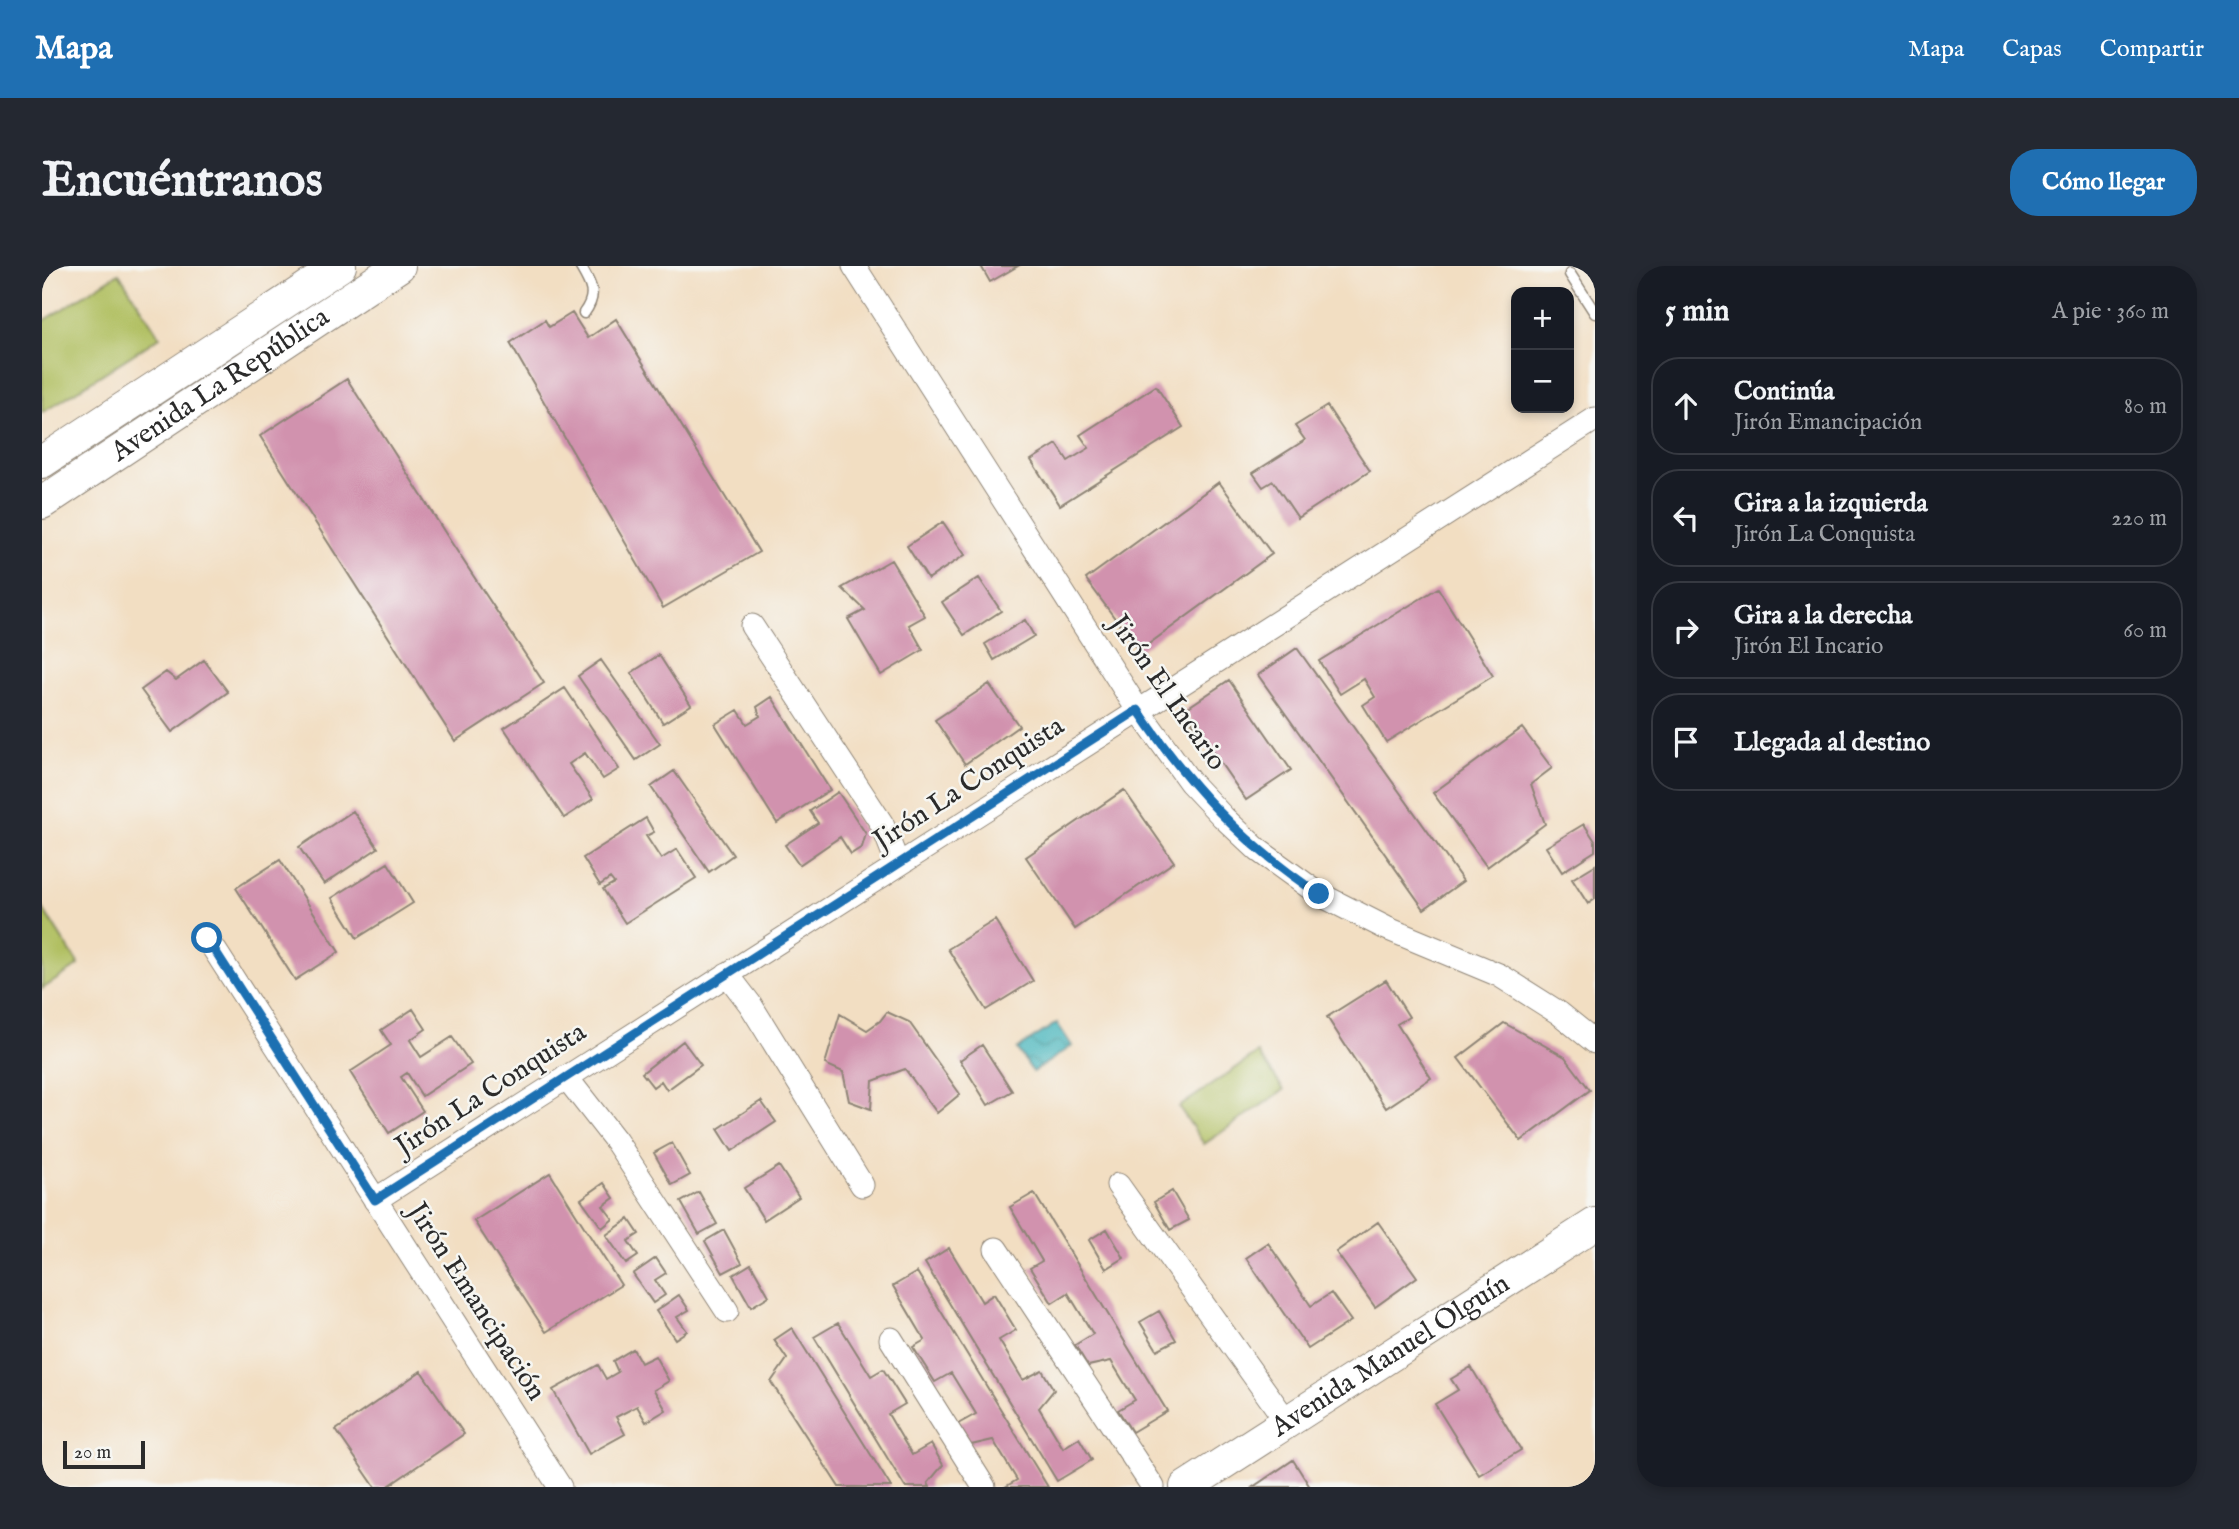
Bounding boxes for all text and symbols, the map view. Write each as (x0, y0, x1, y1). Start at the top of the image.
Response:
text: Mapa (35, 28, 112, 70)
text: Mapa (1908, 34, 1964, 65)
text: Capas (2002, 34, 2062, 65)
text: Compartir (2100, 34, 2204, 65)
button: Cómo llegar (2010, 149, 2197, 216)
text: Encuéntranos (42, 151, 323, 213)
map controls (1511, 287, 1574, 413)
button: + (1511, 287, 1574, 350)
text: 5 min (1665, 293, 1730, 331)
text: A pie · 360 m (2052, 297, 2169, 326)
street label: Avenida La República (104, 299, 337, 470)
button: − (1511, 350, 1574, 413)
text: Continúa (1734, 375, 1835, 408)
icon: ahead (1667, 387, 1705, 425)
text: 80 m (2124, 392, 2167, 421)
text: Jirón Emancipación (1734, 408, 1922, 437)
text: Gira a la izquierda (1734, 487, 1928, 520)
icon: left (1667, 499, 1705, 537)
text: 220 m (2111, 504, 2167, 533)
text: Jirón La Conquista (1734, 520, 1915, 549)
text: Gira a la derecha (1734, 599, 1913, 632)
street label: Jirón El Incario (1099, 606, 1234, 778)
icon: right (1667, 611, 1705, 649)
text: 60 m (2123, 616, 2167, 645)
text: Jirón El Incario (1734, 632, 1884, 661)
street label: Jirón La Conquista (864, 709, 1072, 860)
icon: arrive (1667, 723, 1705, 761)
text: Llegada al destino (1734, 726, 1930, 759)
route end (1303, 878, 1334, 909)
route start (191, 922, 222, 953)
street label: Jirón La Conquista (386, 1015, 594, 1166)
street label: Jirón Emancipación (397, 1194, 553, 1408)
street label: Avenida Manuel Olguín (1264, 1266, 1516, 1446)
scale bar (63, 1438, 145, 1470)
text: 20 m (74, 1441, 111, 1465)

